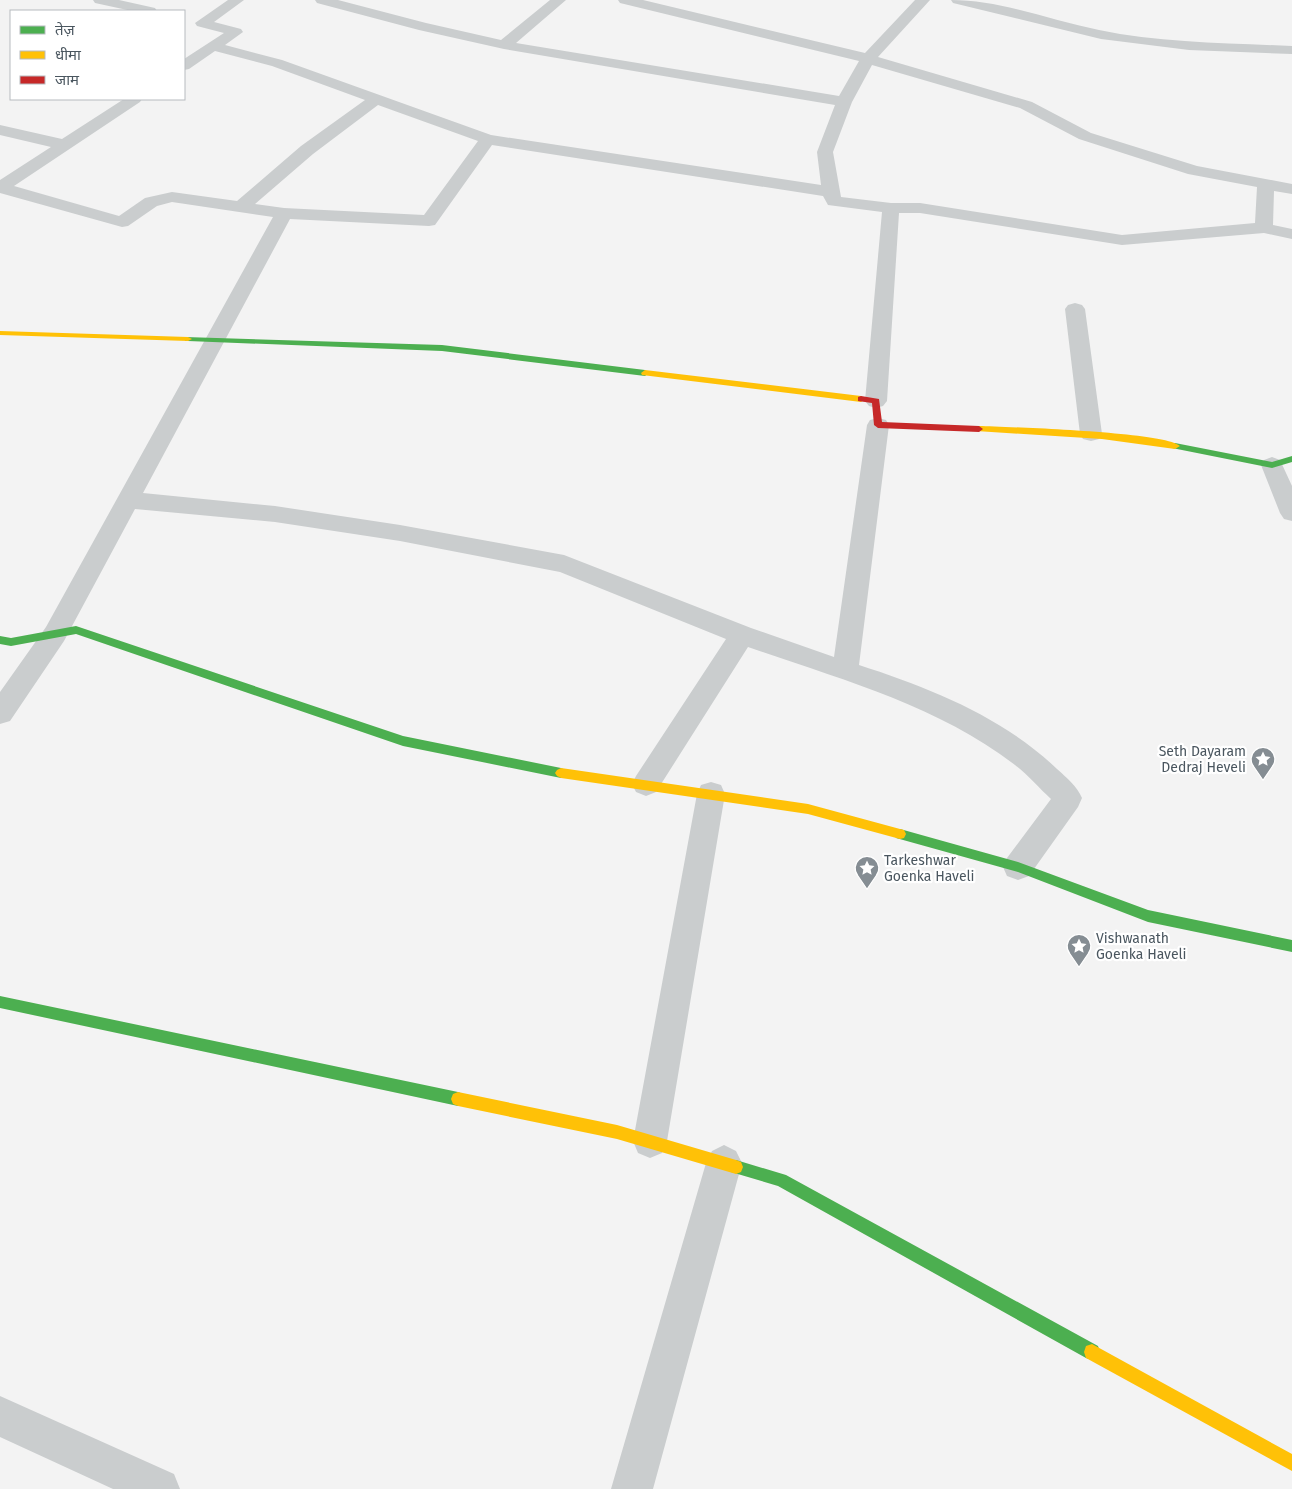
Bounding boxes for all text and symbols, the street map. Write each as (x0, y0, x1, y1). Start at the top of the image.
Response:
legend (10, 10, 185, 100)
text: तेज़ (55, 21, 76, 39)
text: धीमा (55, 46, 82, 64)
text: जाम (55, 71, 80, 89)
place label: Seth Dayaram Dedraj Heveli (1159, 743, 1246, 776)
place icon: Seth Dayaram Dedraj Heveli (1250, 746, 1276, 780)
place label: Tarkeshwar Goenka Haveli (884, 852, 975, 885)
place icon: Tarkeshwar Goenka Haveli (854, 855, 880, 889)
place label: Vishwanath Goenka Haveli (1096, 930, 1187, 963)
place icon: Vishwanath Goenka Haveli (1066, 933, 1092, 967)

